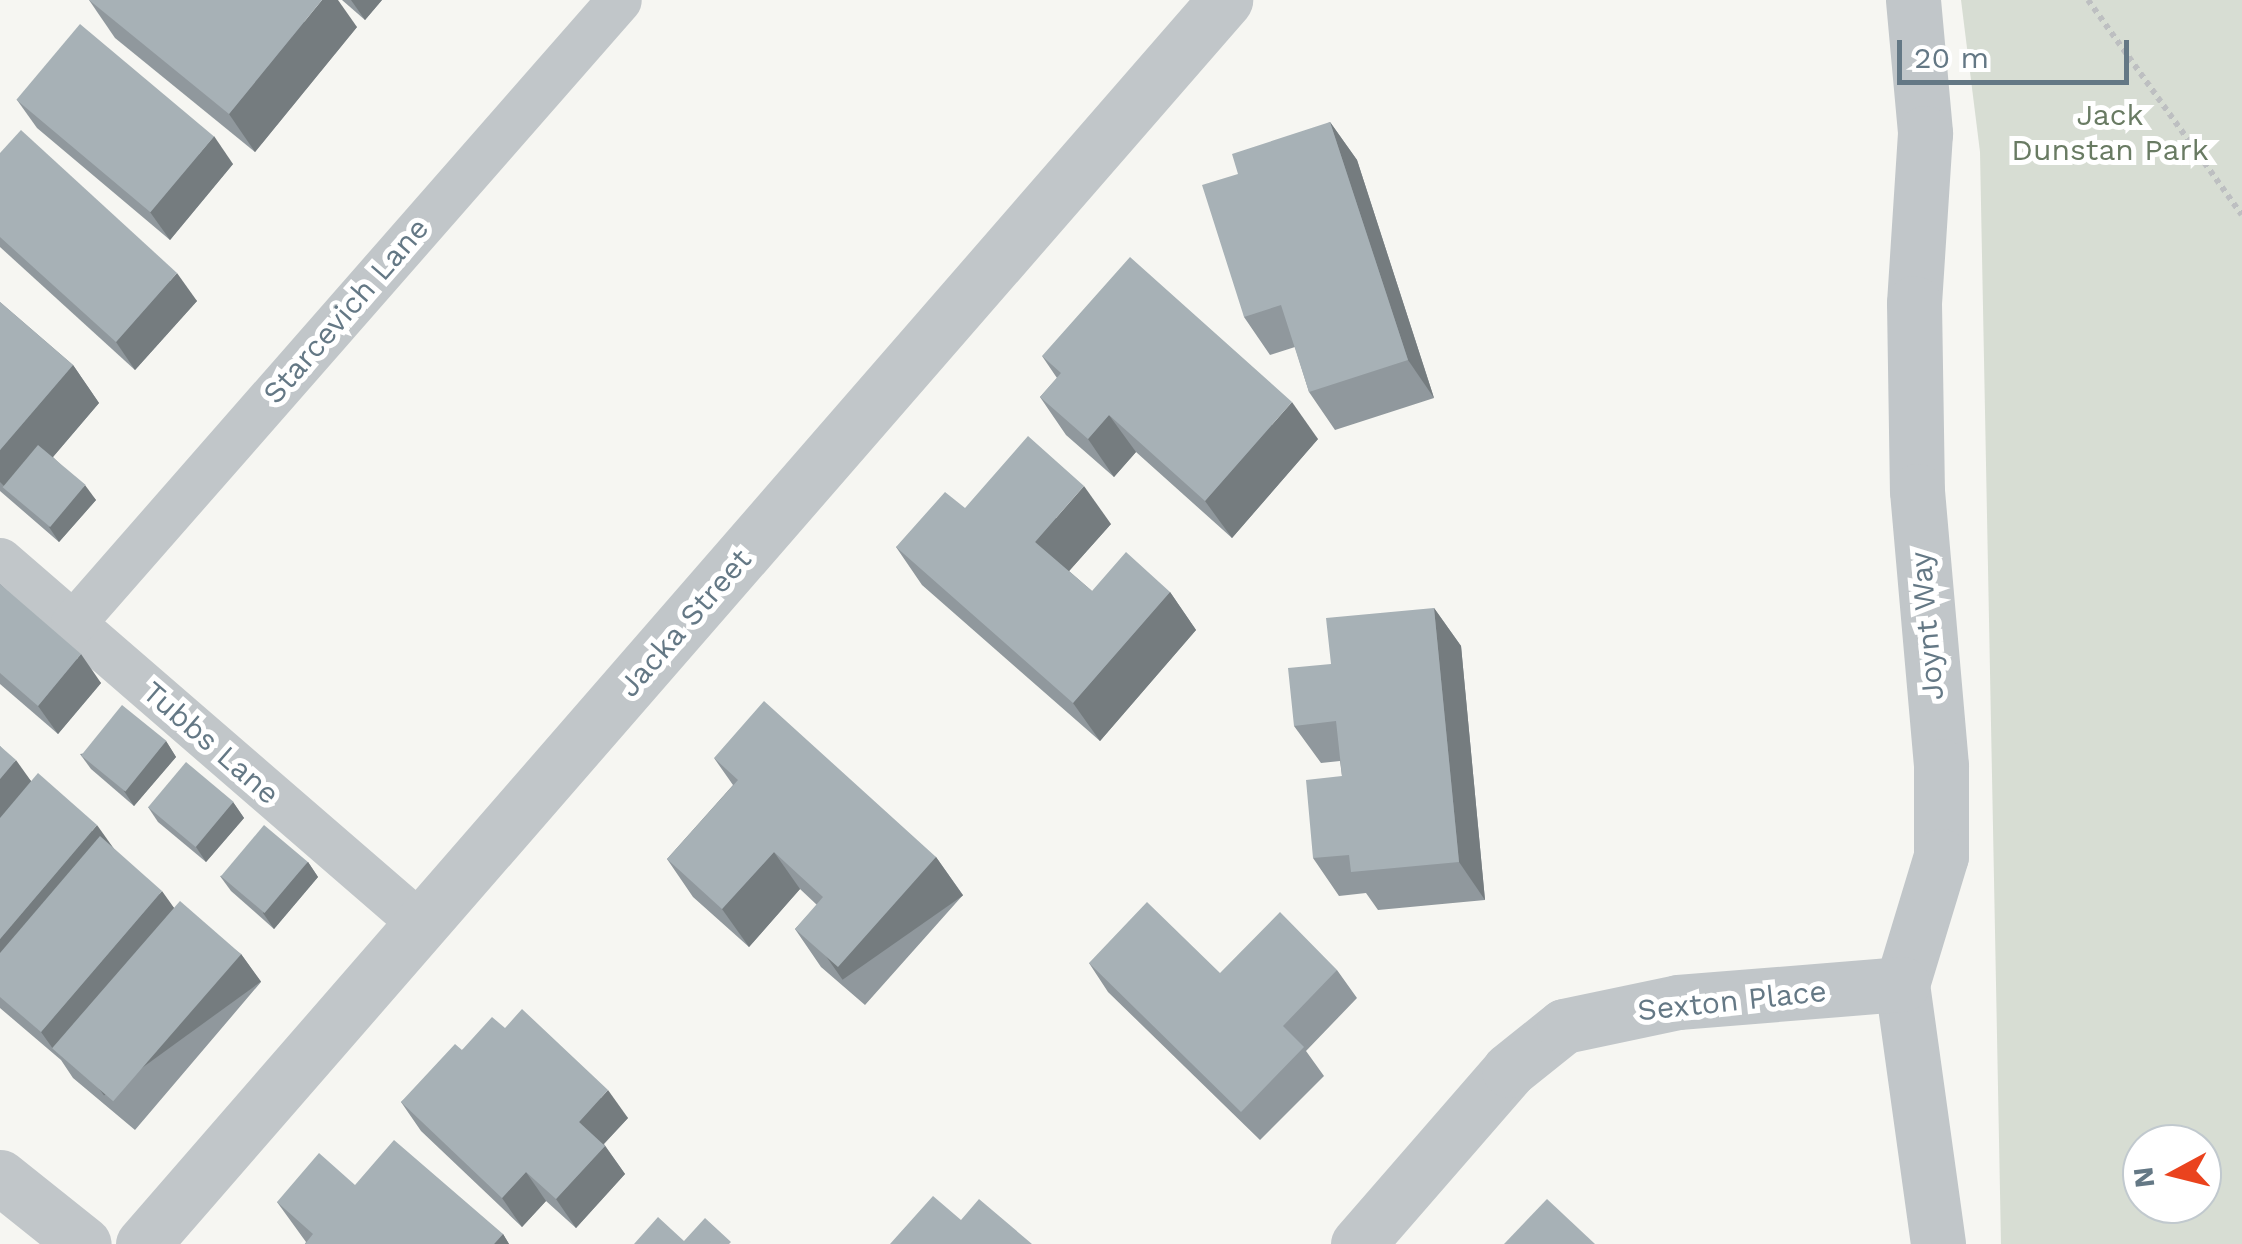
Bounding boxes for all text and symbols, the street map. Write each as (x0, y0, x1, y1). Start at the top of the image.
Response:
scale bar (1902, 20, 2134, 82)
text: 20 m (1914, 40, 1989, 75)
park label: Jack Dunstan Park (2011, 97, 2209, 168)
street label: Starcevich Lane (256, 211, 436, 411)
street label: Jacka Street (611, 542, 759, 704)
street label: Joynt Way (1903, 550, 1951, 702)
street label: Tubbs Lane (135, 674, 287, 812)
street label: Sexton Place (1636, 973, 1828, 1029)
north arrow (2122, 1124, 2222, 1224)
text: N (2126, 1165, 2161, 1190)

